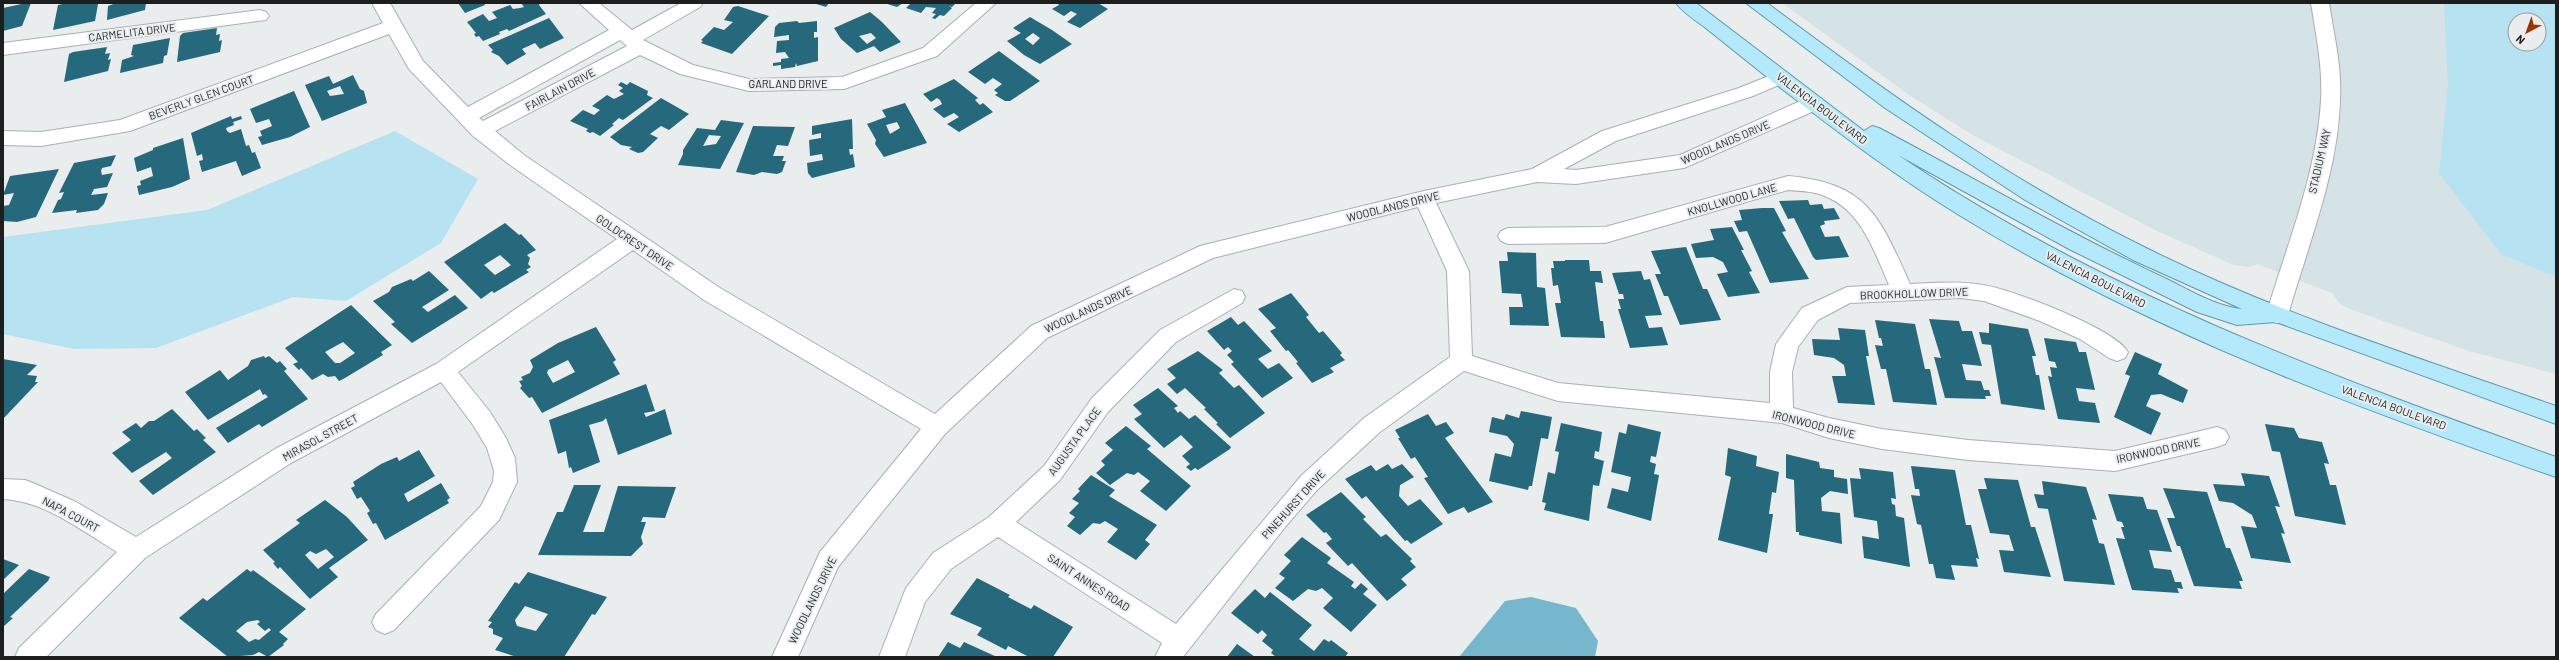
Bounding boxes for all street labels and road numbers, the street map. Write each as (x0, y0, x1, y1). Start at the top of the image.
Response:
street label: CARMELITA DRIVE (88, 20, 177, 44)
street label: FAIRLAIN DRIVE (523, 65, 597, 113)
street label: VALENCIA BOULEVARD (1774, 70, 1870, 147)
street label: BEVERLY GLEN COURT (147, 72, 255, 122)
street label: GARLAND DRIVE (748, 77, 828, 90)
street label: WOODLANDS DRIVE (1679, 117, 1772, 167)
street label: STADIUM WAY (2305, 127, 2333, 195)
street label: KNOLLWOOD LANE (1686, 180, 1779, 218)
street label: WOODLANDS DRIVE (1345, 188, 1441, 224)
street label: GOLDCREST DRIVE (594, 211, 677, 273)
street label: VALENCIA BOULEVARD (2044, 248, 2148, 310)
street label: WOODLANDS DRIVE (1042, 283, 1134, 335)
street label: BROOKHOLLOW DRIVE (1860, 285, 1969, 301)
street label: VALENCIA BOULEVARD (2340, 382, 2448, 432)
street label: AUGUSTA PLACE (1045, 404, 1103, 478)
street label: IRONWOOD DRIVE (1771, 407, 1857, 441)
street label: MIRASOL STREET (280, 411, 360, 463)
street label: IRONWOOD DRIVE (2115, 435, 2201, 465)
street label: PINEHURST DRIVE (1259, 467, 1328, 541)
street label: NAPA COURT (40, 493, 102, 535)
street label: SAINT ANNES ROAD (1045, 551, 1133, 614)
street label: WOODLANDS DRIVE (785, 554, 839, 646)

